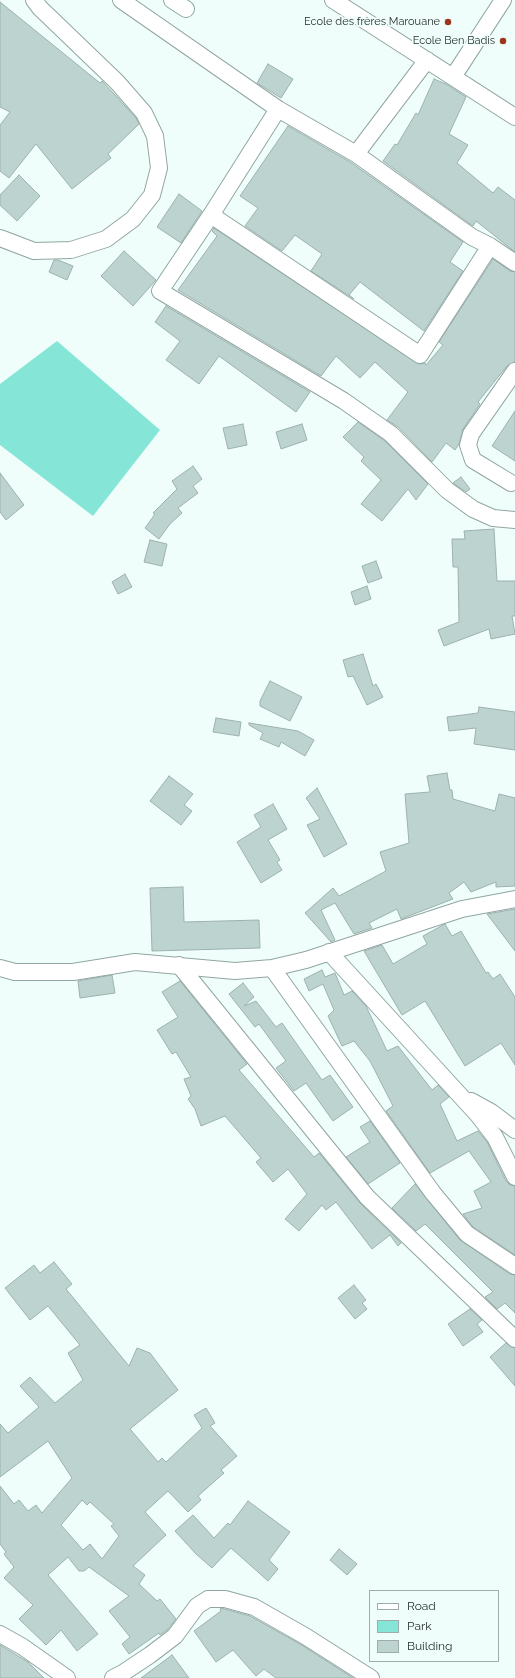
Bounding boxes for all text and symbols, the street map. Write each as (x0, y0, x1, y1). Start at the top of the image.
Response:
place label: Ecole des frères Marouane (304, 15, 440, 29)
marker: Ecole des frères Marouane (443, 17, 453, 27)
place label: Ecole Ben Badis (413, 34, 495, 48)
marker: Ecole Ben Badis (498, 36, 508, 46)
legend (369, 1590, 499, 1662)
text: Road (407, 1599, 436, 1613)
text: Park (407, 1619, 432, 1633)
text: Building (407, 1639, 453, 1653)

